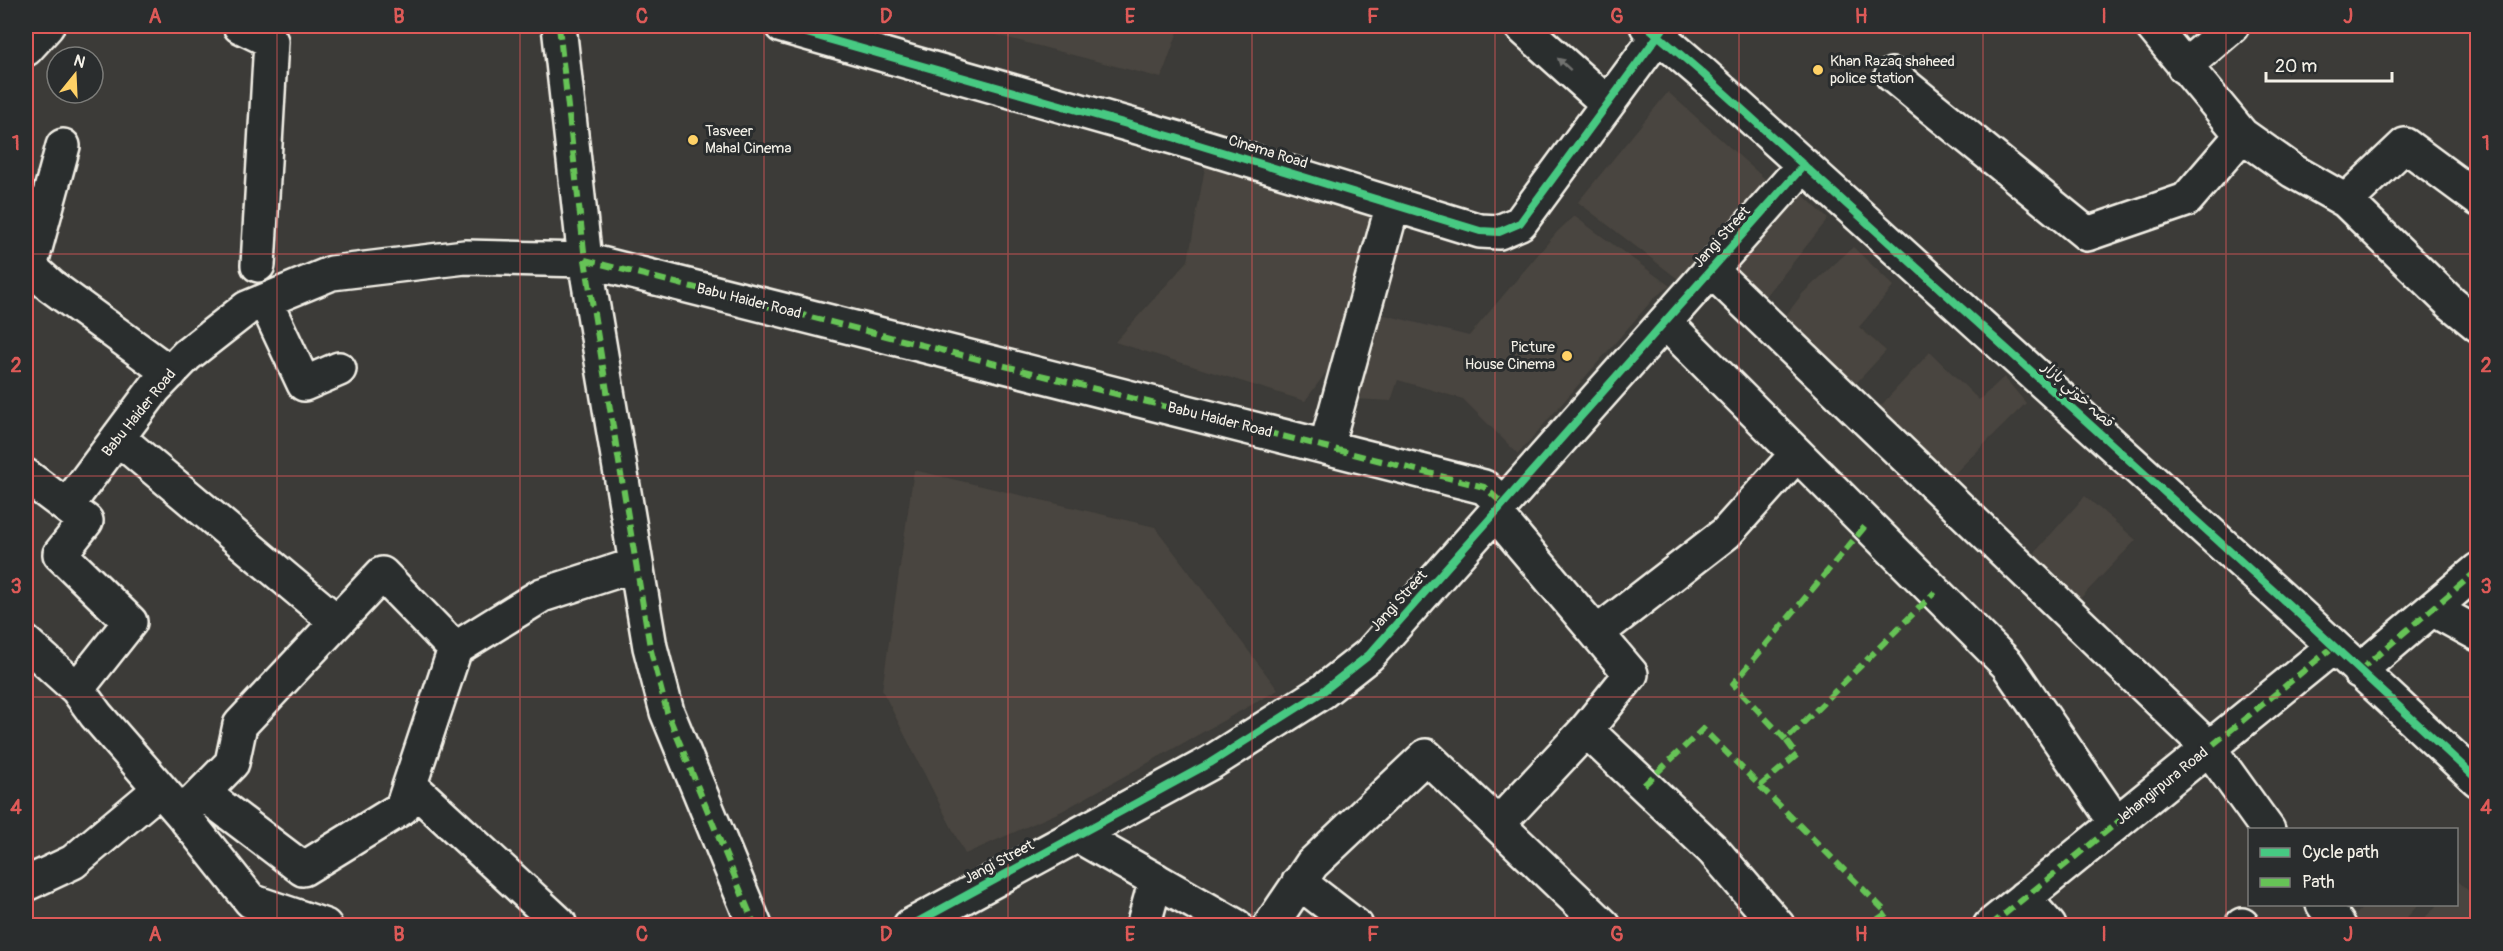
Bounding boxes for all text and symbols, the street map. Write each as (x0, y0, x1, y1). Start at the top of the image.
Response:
text: A (149, 4, 162, 29)
text: B (393, 4, 405, 29)
text: C (636, 4, 648, 29)
text: D (880, 4, 893, 29)
text: E (1125, 4, 1136, 29)
text: F (1367, 4, 1379, 29)
text: G (1610, 4, 1624, 29)
text: H (1855, 4, 1868, 29)
text: I (2101, 4, 2107, 29)
text: J (2343, 4, 2353, 29)
north arrow (45, 45, 105, 105)
scale bar (2266, 45, 2392, 83)
text: N (71, 51, 88, 73)
place label: Khan Razaq shaheed police station (1830, 52, 1955, 88)
text: 20 m (2275, 55, 2317, 78)
one-way arrow (1557, 58, 1572, 71)
marker: Khan Razaq shaheed police station (1811, 63, 1825, 77)
place label: Tasveer Mahal Cinema (705, 122, 791, 158)
text: 1 (12, 131, 20, 156)
street label: Cinema Road (1226, 131, 1310, 173)
text: 1 (2482, 131, 2490, 156)
marker: Tasveer Mahal Cinema (686, 133, 700, 147)
street label: Jangi Street (1689, 202, 1755, 272)
street label: Babu Haider Road (695, 279, 803, 323)
place label: Picture House Cinema (1465, 338, 1556, 374)
marker: Picture House Cinema (1560, 349, 1574, 363)
text: 2 (10, 353, 22, 378)
text: 2 (2480, 353, 2492, 378)
street label: قصہ خوني بازار (2035, 357, 2118, 434)
street label: Babu Haider Road (98, 365, 180, 461)
street label: Babu Haider Road (1166, 398, 1274, 442)
street label: Jangi Street (1366, 566, 1432, 636)
text: 3 (10, 574, 22, 599)
text: 3 (2480, 574, 2492, 599)
street label: Jehangirpura Road (2112, 743, 2212, 829)
text: 4 (10, 795, 22, 820)
text: 4 (2480, 795, 2492, 820)
legend (2248, 828, 2458, 906)
street label: Jangi Street (961, 835, 1038, 888)
text: Cycle path (2302, 841, 2379, 864)
text: Path (2302, 871, 2335, 894)
text: A (149, 922, 162, 947)
text: B (393, 922, 405, 947)
text: C (636, 922, 648, 947)
text: D (880, 922, 893, 947)
text: E (1125, 922, 1136, 947)
text: F (1367, 922, 1379, 947)
text: G (1610, 922, 1624, 947)
text: H (1855, 922, 1868, 947)
text: I (2101, 922, 2107, 947)
text: J (2343, 922, 2353, 947)

